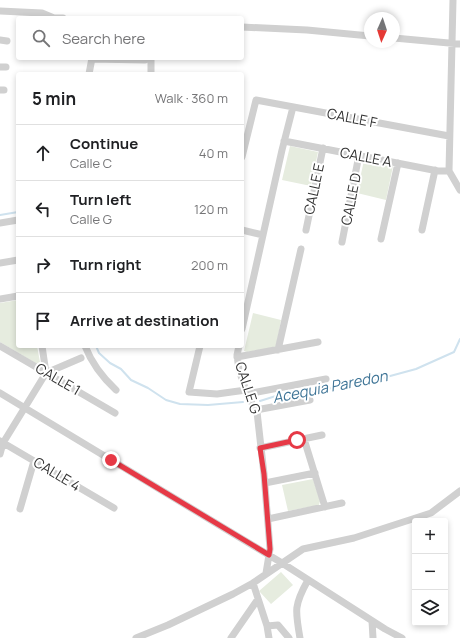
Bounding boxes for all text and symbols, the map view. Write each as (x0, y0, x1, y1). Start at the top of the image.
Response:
north arrow (364, 12, 400, 48)
search box (16, 16, 244, 60)
icon: search (30, 27, 52, 49)
text: Search here (62, 28, 145, 49)
text: 5 min (32, 87, 76, 110)
text: Walk · 360 m (155, 89, 228, 107)
street label: CALLE F (325, 103, 379, 132)
text: Continue (70, 133, 138, 154)
icon: ahead (32, 142, 54, 164)
street label: CALLE A (338, 142, 394, 171)
text: 40 m (199, 144, 228, 162)
text: Calle C (70, 154, 112, 172)
street label: CALLE E (299, 162, 328, 216)
street label: CALLE D (336, 171, 365, 227)
text: Turn left (70, 189, 132, 210)
icon: left (32, 198, 54, 220)
text: 120 m (194, 200, 228, 218)
text: Calle G (70, 210, 112, 228)
icon: right (32, 254, 54, 276)
text: Turn right (70, 254, 141, 275)
text: 200 m (191, 256, 228, 274)
icon: arrive (32, 310, 54, 332)
text: Arrive at destination (70, 310, 219, 331)
street label: CALLE 1 (32, 358, 84, 399)
street label: CALLE G (231, 359, 266, 416)
water label: Acequia Paredon (271, 365, 390, 408)
route start (288, 431, 306, 449)
route end (102, 451, 120, 469)
street label: CALLE 4 (30, 452, 84, 495)
map controls (412, 518, 448, 626)
button: + (412, 518, 448, 554)
button: − (412, 554, 448, 590)
button: layers (412, 590, 448, 626)

